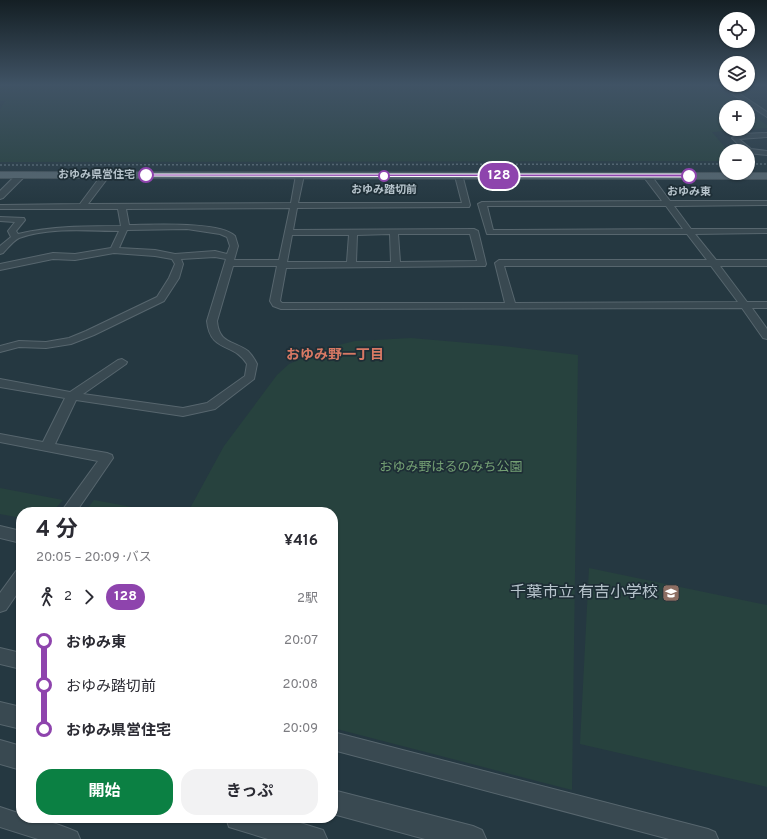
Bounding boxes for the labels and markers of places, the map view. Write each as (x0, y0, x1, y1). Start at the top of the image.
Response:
marker: おゆみ県営住宅 (138, 167, 154, 183)
place label: おゆみ県営住宅 (58, 168, 135, 182)
marker: おゆみ東 (681, 168, 697, 184)
marker: おゆみ踏切前 (378, 170, 390, 182)
place label: おゆみ踏切前 (351, 183, 417, 197)
place label: おゆみ東 (667, 185, 711, 199)
place label: 千葉市立 有吉小学校 (510, 583, 658, 603)
school or university icon: 千葉市立 有吉小学校 (661, 583, 681, 603)

